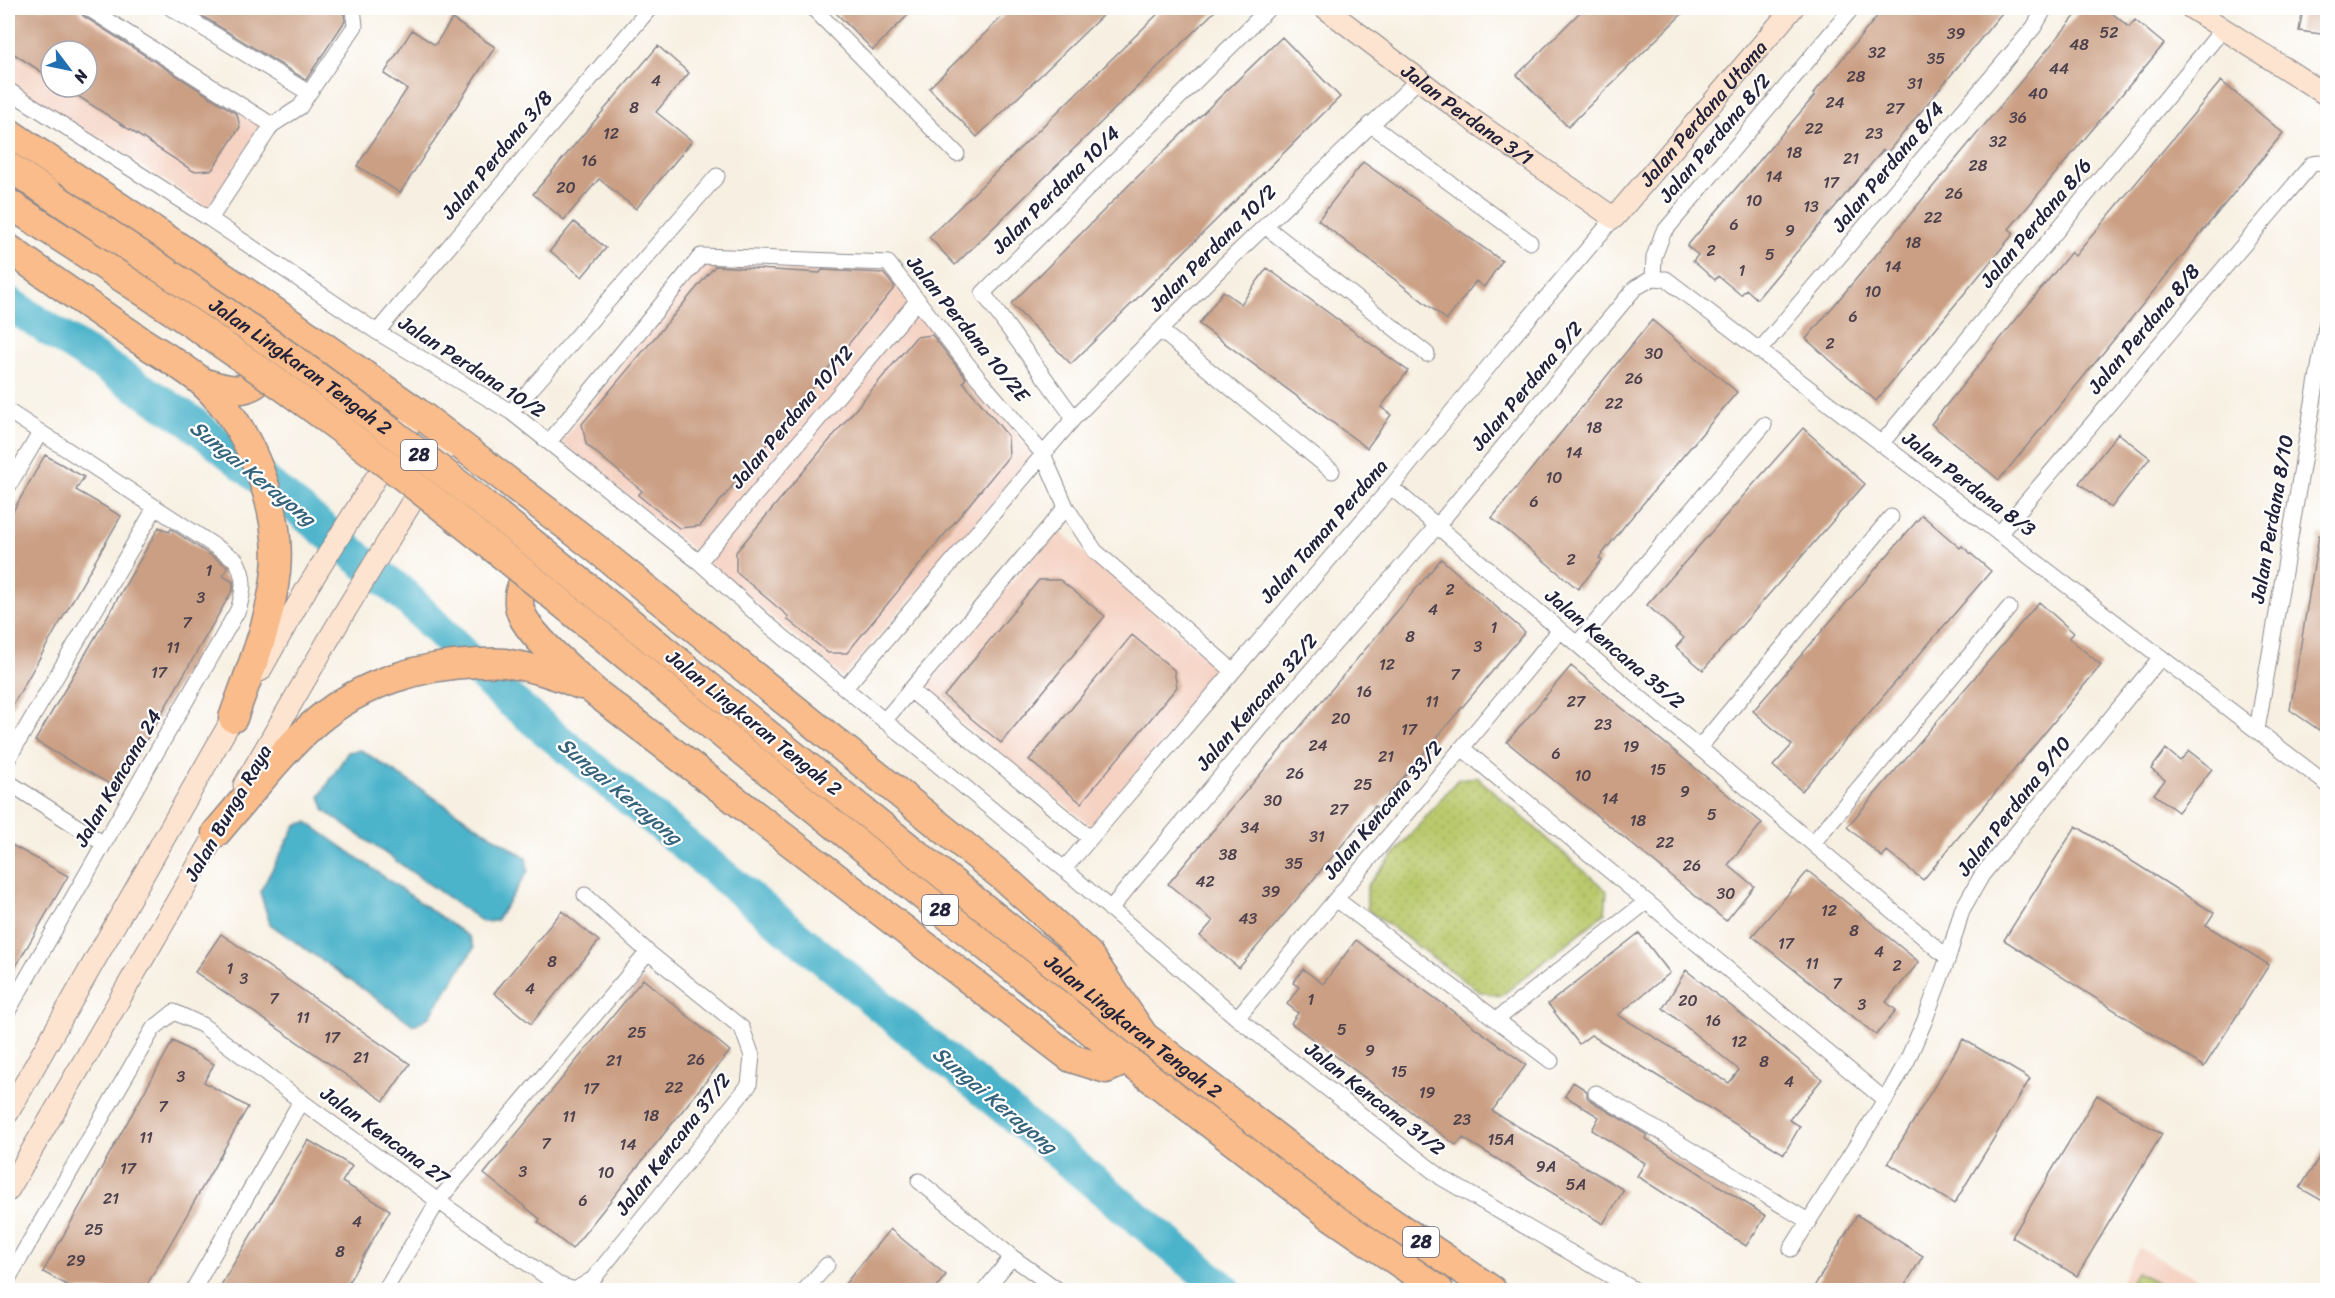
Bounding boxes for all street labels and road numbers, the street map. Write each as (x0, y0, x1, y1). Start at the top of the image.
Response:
street label: Jalan Perdana Utama (1630, 32, 1776, 195)
street label: Jalan Perdana 3/1 (1393, 54, 1541, 175)
street label: Jalan Perdana 8/2 (1649, 65, 1780, 212)
street label: Jalan Perdana 3/8 (431, 82, 562, 228)
street label: Jalan Perdana 8/4 (1822, 94, 1953, 241)
street label: Jalan Perdana 10/4 (982, 117, 1129, 264)
street label: Jalan Perdana 8/6 (1970, 150, 2101, 297)
street label: Jalan Perdana 10/2 (1140, 175, 1286, 321)
street label: Jalan Perdana 10/2E (897, 247, 1040, 412)
street label: Jalan Perdana 8/8 (2078, 256, 2209, 403)
street label: Jalan Lingkaran Tengah 2 (201, 288, 400, 445)
street label: Jalan Perdana 10/2 (390, 305, 553, 428)
street label: Jalan Perdana 9/2 (1461, 313, 1592, 460)
street label: Jalan Perdana 10/12 (721, 337, 863, 497)
street label: Jalan Perdana 8/3 (1894, 421, 2044, 546)
street label: Jalan Perdana 8/10 (2240, 432, 2304, 607)
road number: 28 (401, 440, 437, 470)
street label: Jalan Taman Perdana (1250, 451, 1397, 612)
street label: Jalan Kencana 35/2 (1536, 579, 1693, 719)
street label: Jalan Kencana 32/2 (1186, 625, 1328, 780)
street label: Jalan Lingkaran Tengah 2 (657, 640, 850, 806)
street label: Jalan Kencana 24 (64, 703, 172, 854)
street label: Jalan Perdana 9/10 (1947, 728, 2080, 885)
street label: Jalan Kencana 33/2 (1313, 732, 1452, 888)
street label: Jalan Bunga Raya (174, 738, 281, 889)
road number: 28 (922, 895, 958, 925)
street label: Jalan Lingkaran Tengah 2 (1036, 944, 1231, 1108)
street label: Jalan Kencana 31/2 (1296, 1032, 1453, 1166)
street label: Jalan Kencana 37/2 (605, 1064, 741, 1224)
street label: Jalan Kencana 27 (312, 1076, 458, 1196)
road number: 28 (1403, 1227, 1439, 1257)

